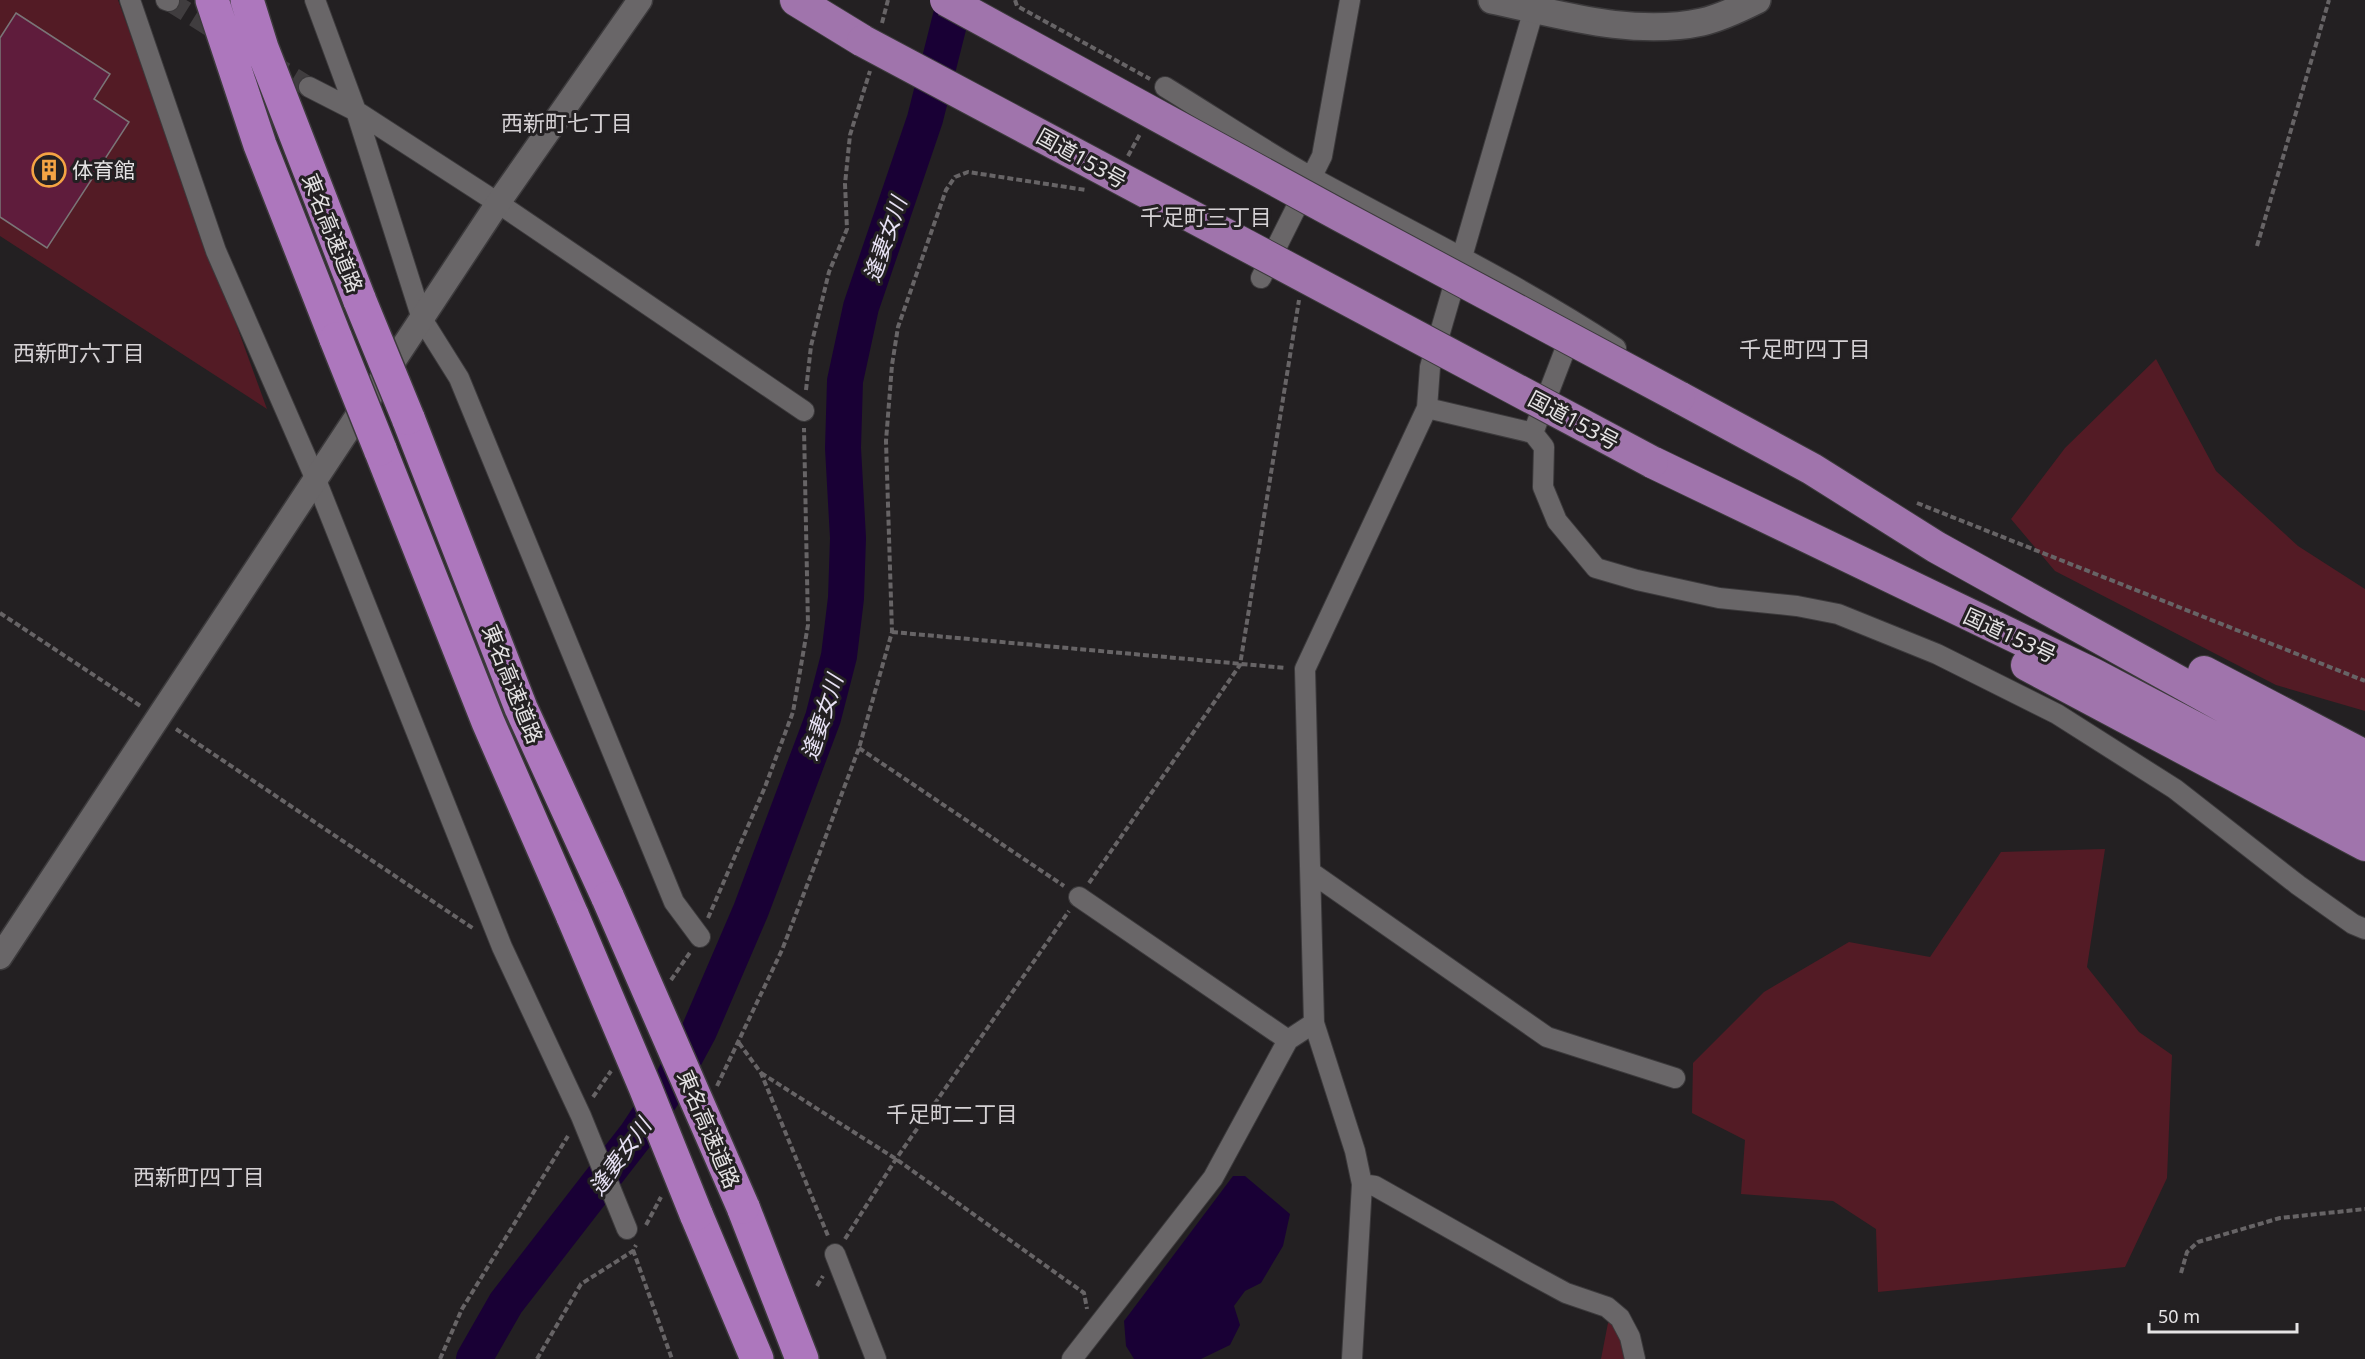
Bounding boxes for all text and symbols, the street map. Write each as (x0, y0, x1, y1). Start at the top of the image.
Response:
district label: 西新町七丁目 (501, 107, 633, 137)
street label: 国道153号 (1032, 122, 1132, 194)
building icon: 体育館 (31, 152, 67, 188)
place label: 体育館 (72, 156, 135, 184)
street label: 東名高速道路 (296, 169, 370, 297)
water label: 逢妻女川 (855, 191, 913, 285)
district label: 千足町三丁目 (1140, 201, 1272, 231)
district label: 千足町四丁目 (1739, 333, 1871, 363)
district label: 西新町六丁目 (13, 337, 145, 367)
street label: 国道153号 (1524, 384, 1624, 456)
street label: 国道153号 (1959, 601, 2061, 669)
street label: 東名高速道路 (476, 620, 550, 748)
water label: 逢妻女川 (793, 669, 849, 763)
street label: 東名高速道路 (671, 1066, 747, 1192)
district label: 千足町二丁目 (886, 1098, 1018, 1128)
water label: 逢妻女川 (581, 1110, 658, 1200)
district label: 西新町四丁目 (133, 1161, 265, 1191)
scale bar (2149, 1296, 2298, 1334)
text: 50 m (2158, 1304, 2200, 1328)

